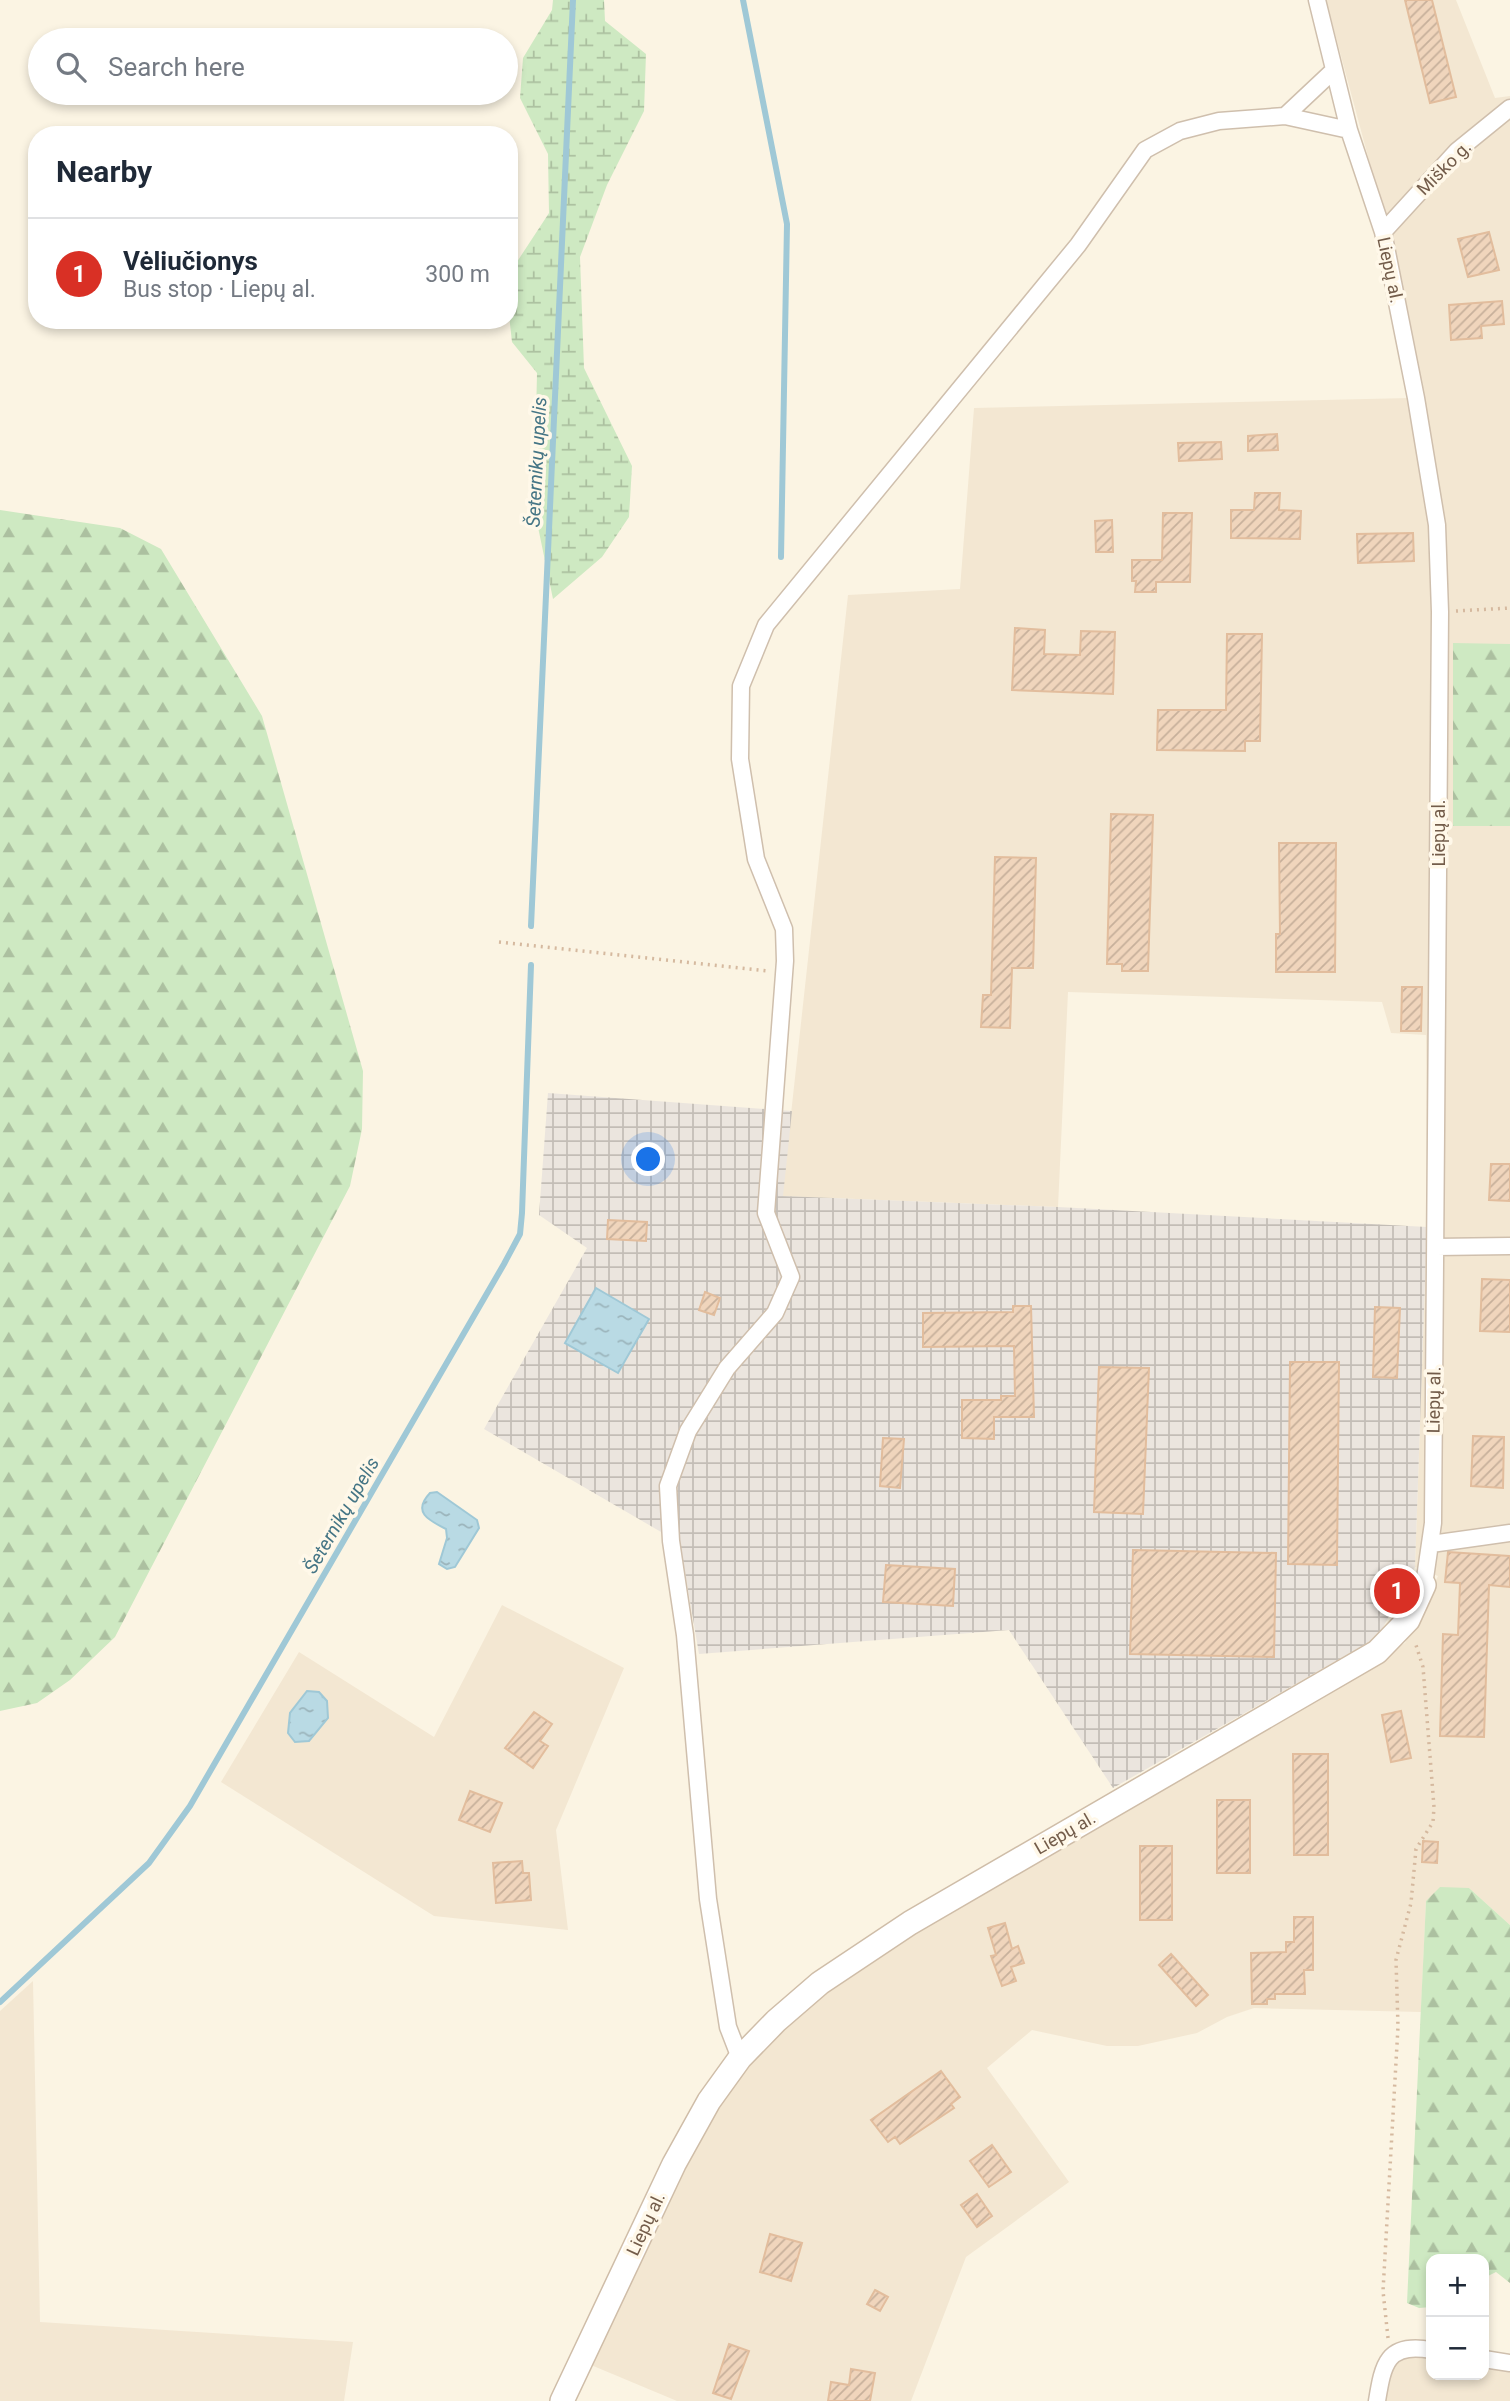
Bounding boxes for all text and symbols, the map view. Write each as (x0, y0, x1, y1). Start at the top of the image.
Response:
search box (28, 28, 518, 105)
icon: search (52, 48, 90, 86)
text: Search here (108, 52, 245, 82)
street label: Miško g. (1412, 136, 1475, 199)
text: Nearby (56, 154, 152, 189)
street label: Liepų al. (1373, 235, 1408, 305)
text: Vėliučionys (123, 246, 258, 276)
text: 1 (72, 261, 86, 288)
text: 300 m (425, 261, 490, 288)
text: Bus stop · Liepų al. (123, 276, 316, 303)
water label: Šeternikų upelis (522, 396, 551, 528)
street label: Liepų al. (1428, 799, 1449, 867)
your location (631, 1142, 665, 1176)
street label: Liepų al. (1422, 1366, 1445, 1434)
water label: Šeternikų upelis (299, 1453, 384, 1577)
pin: 1 (1374, 1565, 1420, 1617)
street label: Liepų al. (1030, 1807, 1099, 1858)
street label: Liepų al. (622, 2189, 669, 2259)
map controls (1426, 2254, 1489, 2380)
button: + (1426, 2254, 1489, 2317)
button: − (1426, 2317, 1489, 2380)

